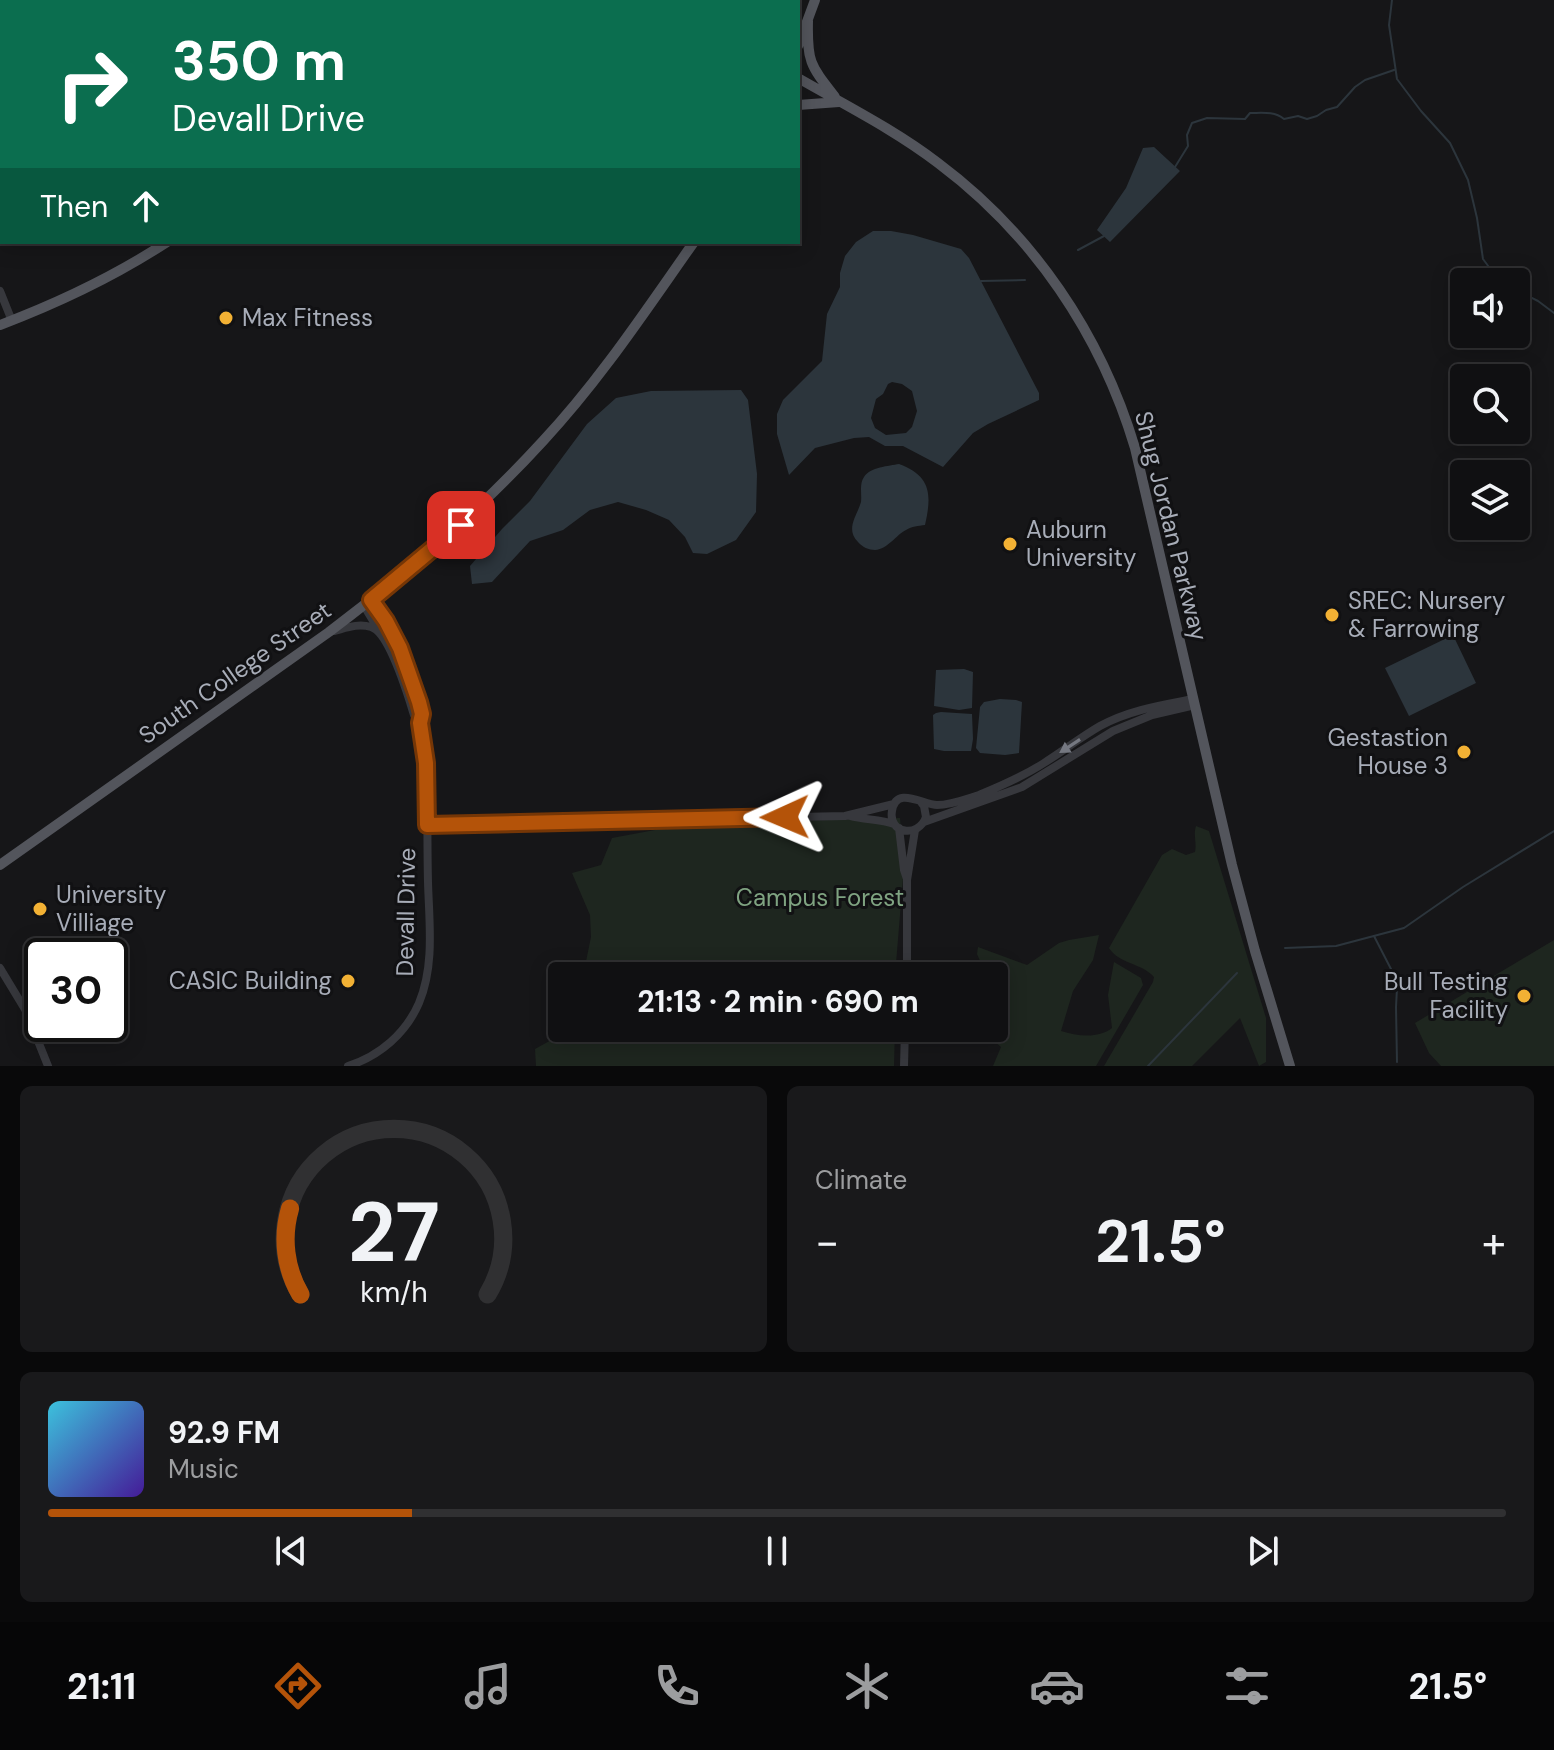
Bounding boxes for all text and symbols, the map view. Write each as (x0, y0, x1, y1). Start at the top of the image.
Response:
text: 350 m (172, 24, 346, 97)
icon: right (40, 32, 144, 136)
text: Devall Drive (172, 95, 365, 142)
icon: ahead (124, 184, 168, 228)
text: Then (40, 187, 108, 226)
map controls (1450, 268, 1530, 540)
button: sound (1450, 268, 1530, 348)
place label: Max Fitness (242, 302, 373, 333)
marker: Max Fitness (217, 309, 235, 327)
button: search (1450, 364, 1530, 444)
street label: Shug Jordan Parkway (1128, 408, 1215, 644)
button: layers (1450, 460, 1530, 540)
pin (427, 491, 495, 559)
icon: arrive (439, 503, 483, 547)
place label: Auburn University (1026, 514, 1136, 573)
marker: Auburn University (1001, 535, 1019, 553)
place label: SREC: Nursery & Farrowing (1348, 585, 1505, 644)
street label: South College Street (132, 594, 337, 751)
marker: SREC: Nursery & Farrowing (1323, 606, 1341, 624)
place label: Gestastion House 3 (1327, 722, 1448, 781)
one-way arrow (1059, 739, 1081, 753)
marker: Gestastion House 3 (1455, 743, 1473, 761)
position arrow (743, 775, 827, 859)
street label: Devall Drive (389, 847, 422, 977)
place label: University Villiage (56, 879, 166, 938)
park label: Campus Forest (736, 882, 904, 913)
marker: University Villiage (31, 900, 49, 918)
speed limit sign: 30 (24, 938, 128, 1042)
place label: CASIC Building (169, 965, 332, 996)
place label: Bull Testing Facility (1384, 966, 1508, 1025)
marker: CASIC Building (339, 972, 357, 990)
text: 21:13 · 2 min · 690 m (637, 982, 919, 1021)
marker: Bull Testing Facility (1515, 987, 1533, 1005)
text: Climate (815, 1163, 907, 1197)
text: 27 (347, 1178, 440, 1287)
text: 21.5° (1095, 1202, 1226, 1281)
text: − (815, 1213, 839, 1271)
text: + (1482, 1213, 1506, 1271)
text: km/h (360, 1274, 427, 1311)
text: 92.9 FM (168, 1413, 280, 1452)
text: Music (168, 1452, 239, 1486)
icon: previous (269, 1529, 313, 1573)
icon: pause (755, 1529, 799, 1573)
icon: next (1241, 1529, 1285, 1573)
icon: directions (270, 1658, 326, 1714)
icon: music (460, 1658, 516, 1714)
icon: phone (649, 1658, 705, 1714)
icon: climate (839, 1658, 895, 1714)
icon: car (1029, 1658, 1085, 1714)
icon: filters (1219, 1658, 1275, 1714)
text: 21:11 (67, 1663, 136, 1710)
text: 21.5° (1409, 1663, 1487, 1710)

